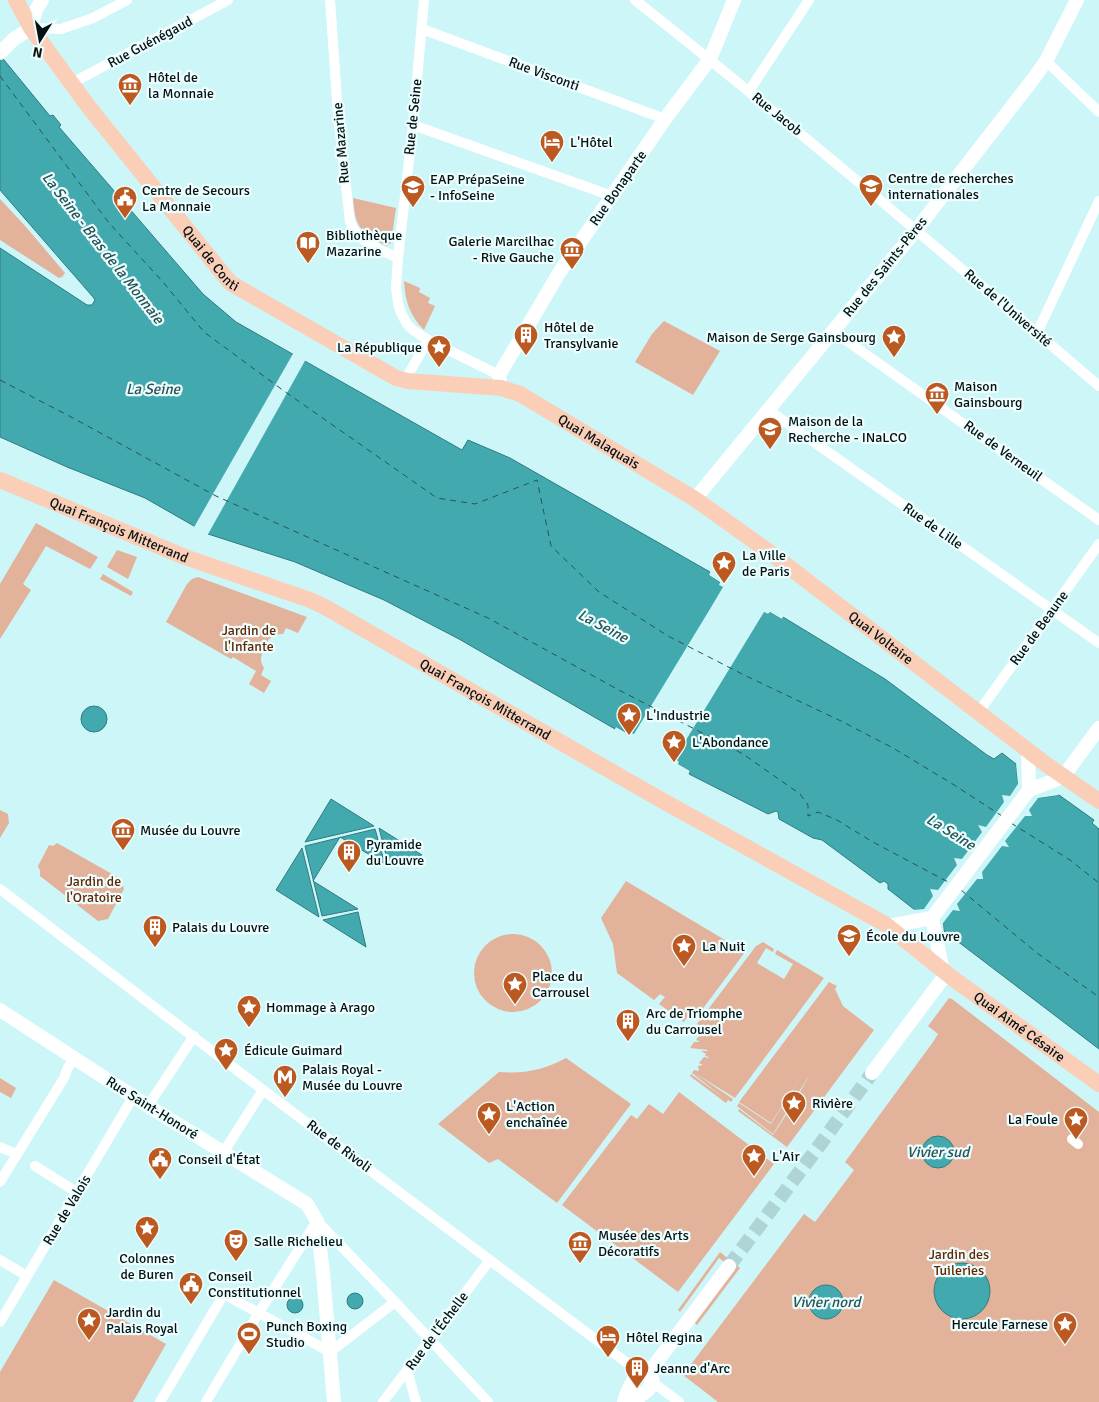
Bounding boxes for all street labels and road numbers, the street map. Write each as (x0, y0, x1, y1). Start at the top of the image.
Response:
street label: Rue Guénégaud (105, 13, 195, 71)
street label: Rue Visconti (506, 53, 582, 95)
street label: Rue de Seine (401, 78, 425, 156)
street label: Rue Jacob (748, 89, 806, 139)
street label: Rue Mazarine (329, 102, 353, 184)
street label: Rue Bonaparte (586, 147, 650, 229)
street label: Rue des Saints-Pères (839, 213, 931, 321)
street label: Quai de Conti (179, 222, 242, 295)
street label: Rue de l'Université (961, 265, 1055, 351)
street label: Quai Malaquais (555, 410, 643, 472)
street label: Rue de Verneuil (960, 417, 1046, 485)
street label: Quai François Mitterrand (47, 493, 191, 566)
street label: Rue de Lille (900, 499, 966, 553)
street label: Rue de Beaune (1006, 587, 1072, 669)
street label: Quai Voltaire (845, 607, 917, 668)
street label: Quai François Mitterrand (417, 655, 554, 743)
street label: Quai Aimé Césaire (971, 988, 1069, 1065)
street label: Rue Saint-Honoré (103, 1073, 201, 1143)
street label: Rue de Rivoli (303, 1116, 375, 1176)
street label: Rue de Valois (39, 1172, 95, 1248)
street label: Rue de l'Échelle (402, 1288, 472, 1374)

